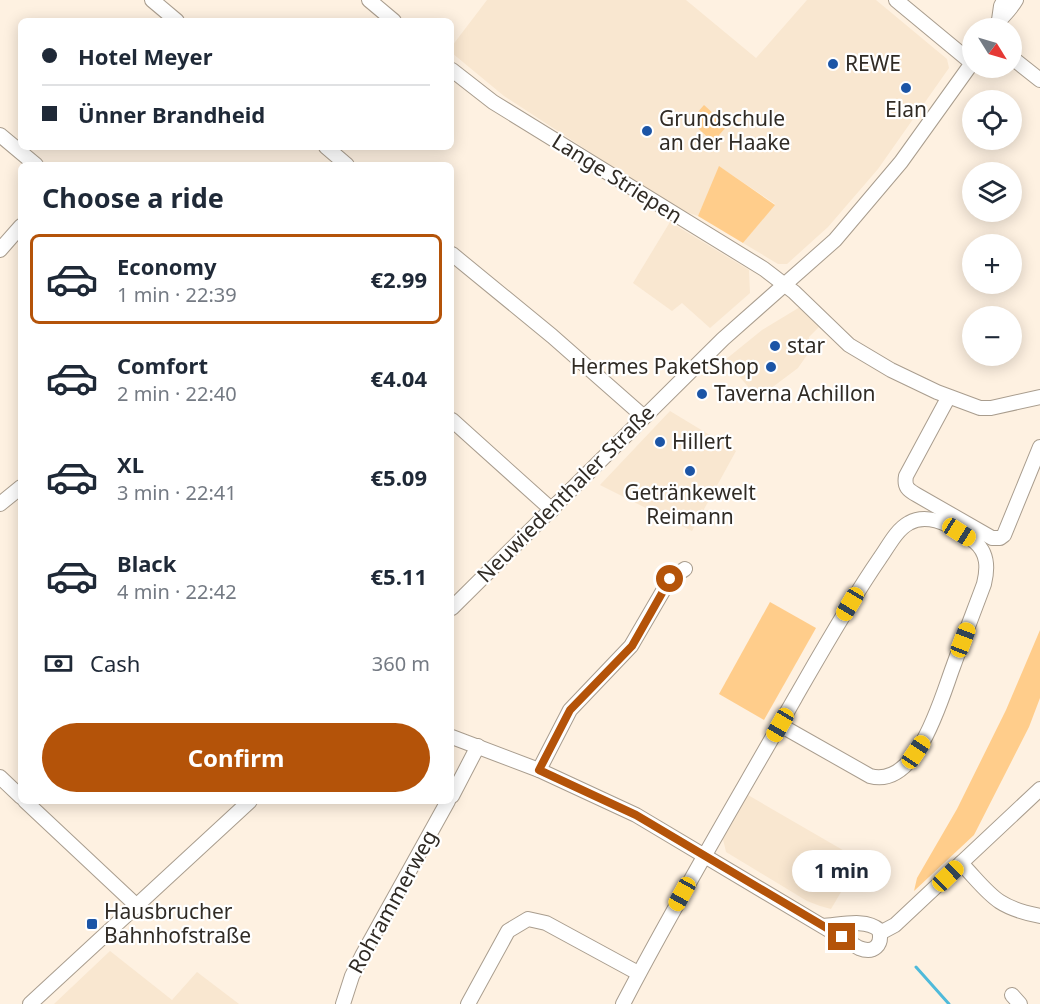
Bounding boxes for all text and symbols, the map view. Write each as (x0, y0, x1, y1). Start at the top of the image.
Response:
north arrow (962, 18, 1022, 78)
map controls (962, 18, 1022, 366)
text: Hotel Meyer (78, 41, 213, 71)
place label: REWE (845, 49, 901, 77)
marker: REWE (826, 57, 840, 71)
marker: Elan (899, 81, 913, 95)
button: locate (962, 90, 1022, 150)
place label: Elan (885, 95, 927, 123)
text: Ünner Brandheid (78, 99, 265, 129)
place label: Grundschule an der Haake (659, 104, 790, 156)
marker: Grundschule an der Haake (640, 124, 654, 138)
street label: Lange Striepen (547, 127, 688, 229)
button: layers (962, 162, 1022, 222)
text: Choose a ride (42, 179, 224, 216)
button: + (962, 234, 1022, 294)
text: Economy (117, 251, 216, 281)
icon: car (45, 252, 99, 306)
text: €2.99 (370, 264, 427, 294)
text: 1 min · 22:39 (117, 281, 237, 308)
button: − (962, 306, 1022, 366)
place label: star (787, 331, 825, 359)
marker: star (768, 339, 782, 353)
text: Comfort (117, 350, 208, 380)
icon: car (45, 351, 99, 405)
place label: Hermes PaketShop (571, 352, 759, 380)
marker: Hermes PaketShop (764, 360, 778, 374)
text: €4.04 (370, 363, 427, 393)
place label: Taverna Achillon (714, 379, 876, 407)
text: 2 min · 22:40 (117, 380, 237, 407)
marker: Taverna Achillon (695, 387, 709, 401)
street label: Neuwiedenthaler Straße (470, 398, 660, 588)
place label: Hillert (672, 427, 732, 455)
marker: Hillert (653, 435, 667, 449)
text: XL (117, 449, 144, 479)
icon: car (45, 450, 99, 504)
text: €5.09 (370, 462, 427, 492)
marker: Getränkewelt Reimann (683, 464, 697, 478)
place label: Getränkewelt Reimann (624, 478, 756, 530)
text: 3 min · 22:41 (117, 479, 237, 506)
car (939, 515, 979, 549)
text: Black (117, 548, 176, 578)
icon: car (45, 549, 99, 603)
text: €5.11 (370, 561, 427, 591)
route start (656, 565, 683, 592)
text: 4 min · 22:42 (117, 578, 237, 605)
car (833, 584, 867, 624)
car (948, 620, 978, 660)
icon: cash (42, 647, 75, 680)
text: Cash (90, 648, 140, 678)
text: 360 m (372, 650, 430, 677)
car (763, 705, 797, 745)
button: Confirm (42, 723, 430, 792)
car (898, 732, 934, 772)
street label: Rohrammerweg (341, 825, 443, 978)
callout: 1 min (792, 850, 892, 892)
text: 1 min (814, 857, 869, 884)
car (929, 857, 967, 895)
car (665, 874, 699, 914)
place label: Hausbrucher Bahnhofstraße (104, 897, 251, 949)
marker: Hausbrucher Bahnhofstraße (85, 917, 99, 931)
route end (828, 923, 855, 950)

